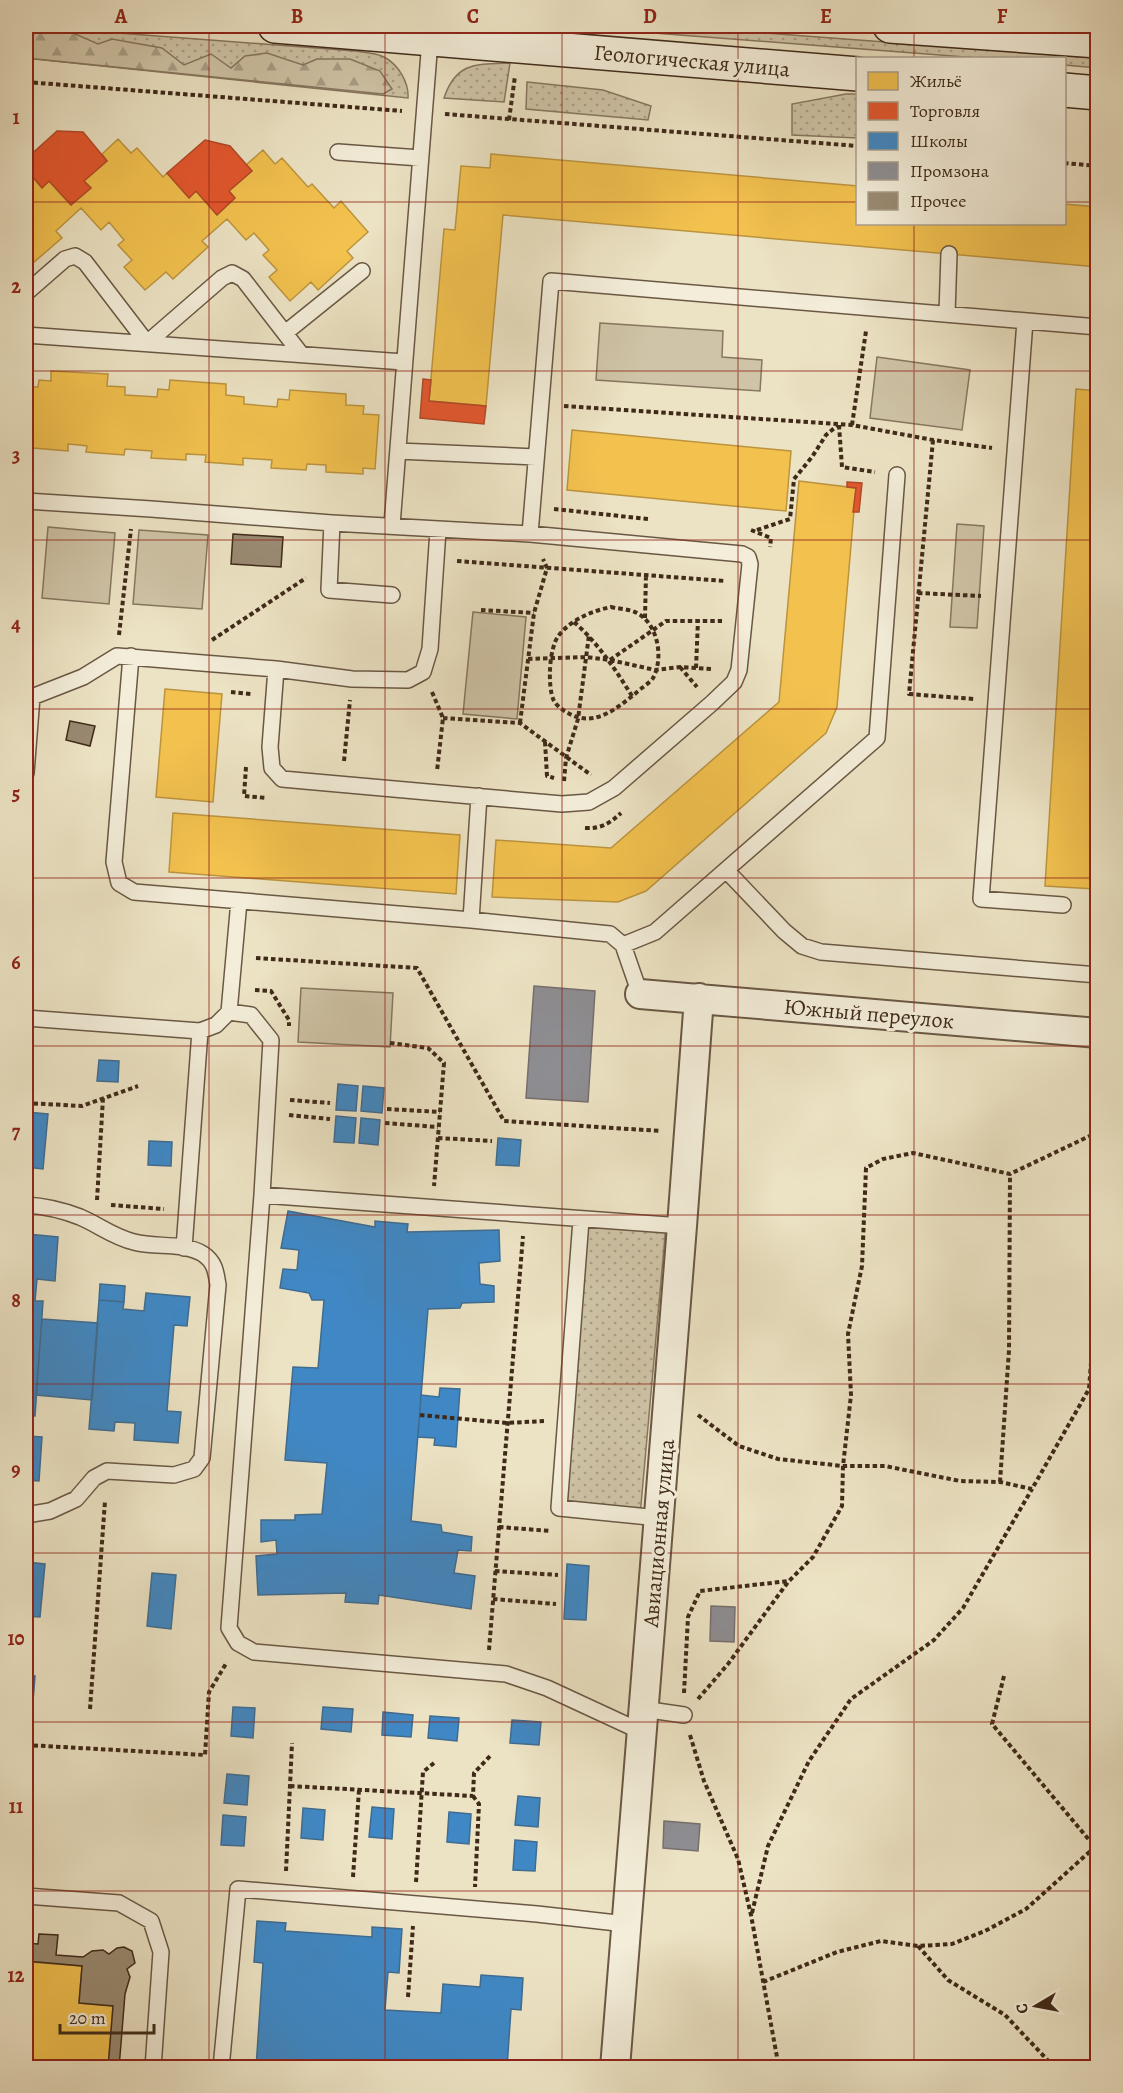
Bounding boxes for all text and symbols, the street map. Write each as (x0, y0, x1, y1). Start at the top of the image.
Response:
text: A (114, 3, 128, 30)
text: B (291, 3, 303, 30)
text: C (467, 3, 479, 30)
text: D (643, 3, 657, 30)
text: E (820, 3, 832, 30)
text: F (997, 3, 1008, 30)
street label: Геологическая улица (592, 37, 792, 85)
legend (856, 57, 1066, 225)
text: Жильё (910, 69, 962, 93)
text: Торговля (910, 99, 980, 123)
text: 1 (12, 104, 20, 131)
text: Школы (910, 129, 968, 153)
text: Промзона (910, 159, 990, 183)
text: Прочее (910, 189, 966, 213)
text: 2 (11, 273, 21, 300)
text: 3 (12, 442, 20, 469)
text: 4 (11, 611, 21, 638)
text: 5 (12, 780, 20, 807)
text: 6 (11, 949, 21, 976)
street label: Южный переулок (783, 992, 955, 1036)
text: 7 (12, 1118, 21, 1145)
text: 8 (11, 1287, 21, 1314)
street label: Авиационная улица (636, 1437, 682, 1630)
text: 9 (11, 1456, 21, 1483)
text: 10 (7, 1625, 25, 1652)
text: 11 (9, 1793, 23, 1820)
text: 12 (8, 1962, 25, 1989)
north arrow (1006, 1976, 1066, 2036)
scale bar (60, 1997, 154, 2035)
text: С (1010, 2002, 1034, 2015)
text: 20 m (69, 2006, 106, 2030)

